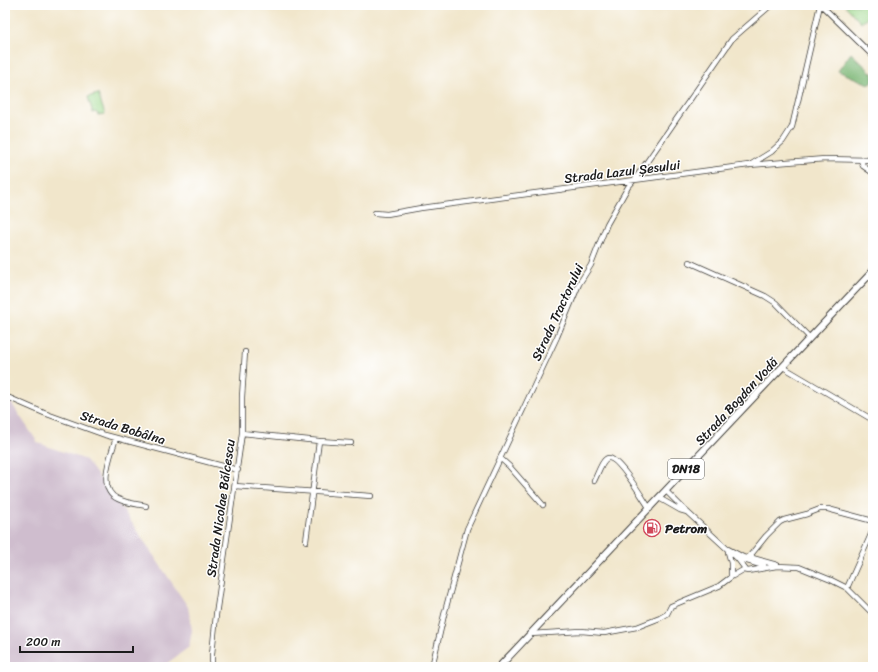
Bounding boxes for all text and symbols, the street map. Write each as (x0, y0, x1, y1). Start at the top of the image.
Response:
street label: Strada Lazul Șesului (563, 153, 682, 190)
street label: Strada Tractorului (525, 259, 590, 365)
street label: Strada Bogdan Vodă (689, 351, 784, 451)
street label: Strada Bobâlna (77, 404, 169, 451)
street label: Strada Nicolae Bălcescu (199, 438, 242, 579)
road number: DN18 (668, 459, 704, 479)
place label: Petrom (665, 517, 707, 540)
fuel station icon: Petrom (642, 518, 662, 538)
scale bar (20, 628, 133, 654)
text: 200 m (26, 631, 60, 653)

